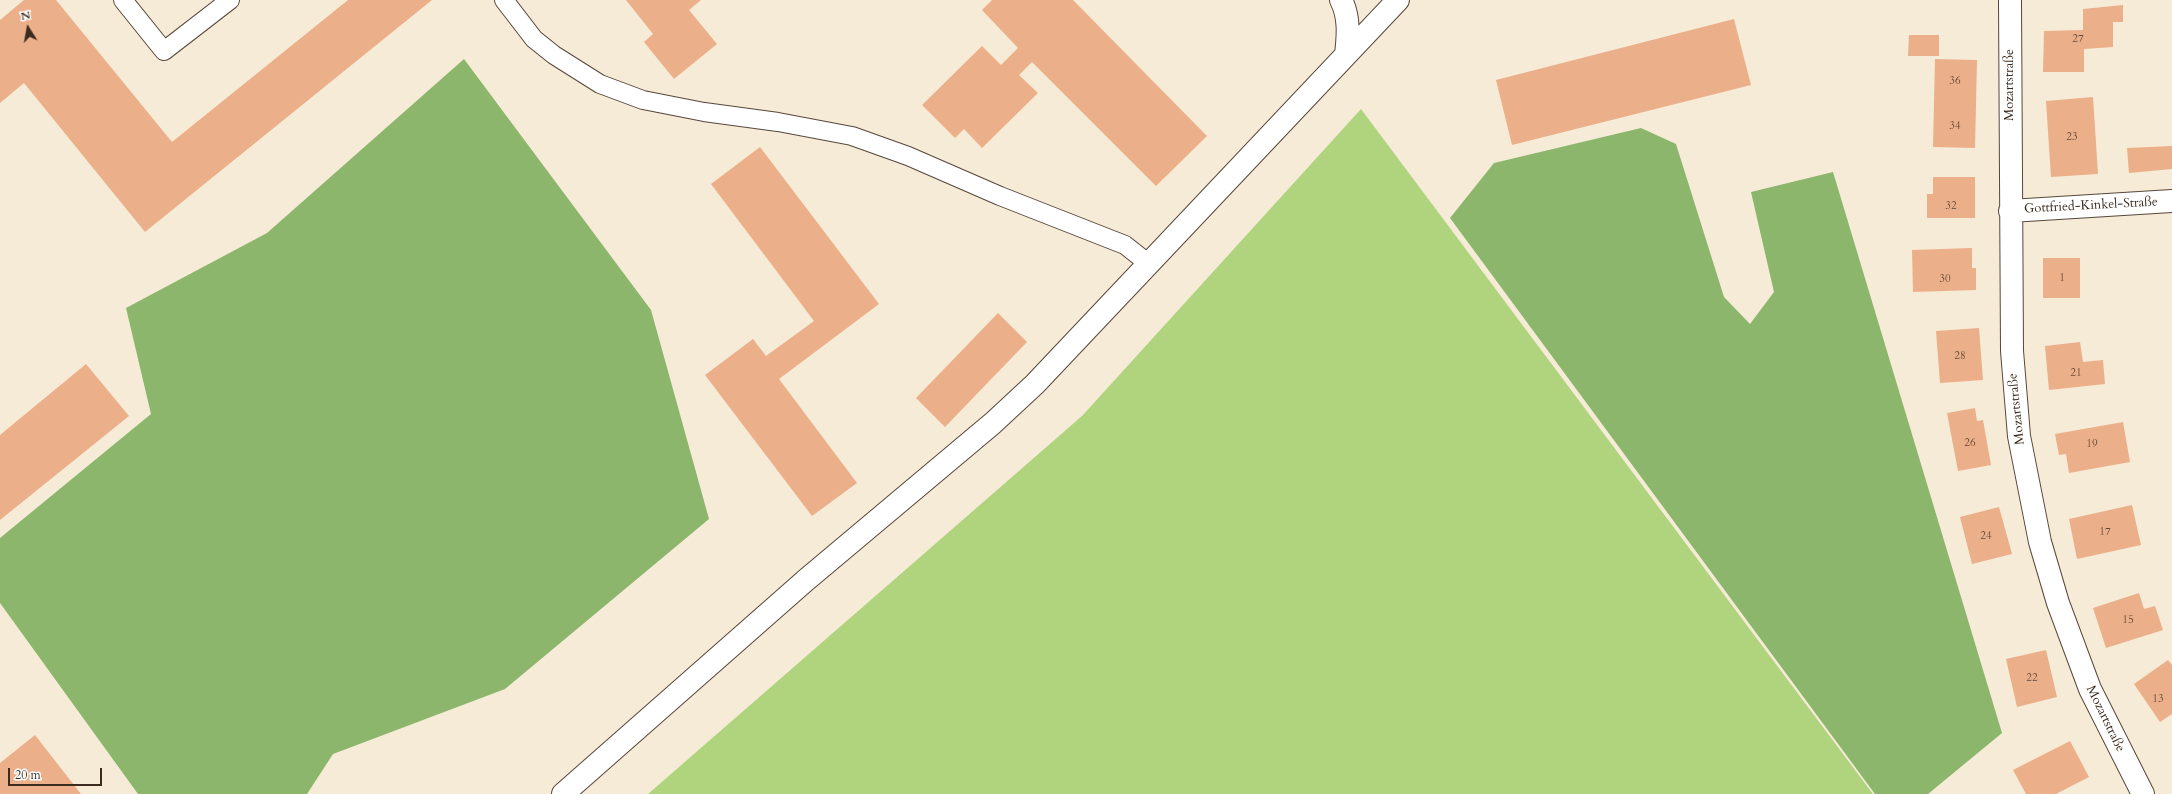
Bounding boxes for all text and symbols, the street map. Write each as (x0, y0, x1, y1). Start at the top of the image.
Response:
text: N (19, 7, 32, 24)
north arrow (8, 8, 48, 48)
house number: 27 (2072, 32, 2084, 46)
street label: Mozartstraße (2002, 49, 2018, 121)
house number: 36 (1949, 74, 1961, 88)
house number: 34 (1949, 119, 1961, 133)
house number: 23 (2066, 130, 2078, 144)
street label: Gottfried-Kinkel-Straße (2024, 195, 2158, 217)
house number: 32 (1945, 199, 1957, 213)
house number: 1 (2059, 271, 2065, 285)
house number: 30 (1939, 272, 1951, 286)
house number: 28 (1954, 349, 1966, 363)
house number: 21 (2070, 366, 2082, 380)
street label: Mozartstraße (2005, 372, 2029, 446)
house number: 26 (1964, 436, 1976, 450)
house number: 19 (2086, 437, 2098, 451)
house number: 17 (2099, 525, 2111, 539)
house number: 24 (1980, 529, 1992, 543)
house number: 15 (2122, 613, 2134, 627)
house number: 22 (2026, 671, 2038, 685)
street label: Mozartstraße (2082, 683, 2128, 755)
house number: 13 (2152, 692, 2164, 706)
scale bar (10, 760, 104, 786)
text: 20 m (15, 767, 41, 783)

